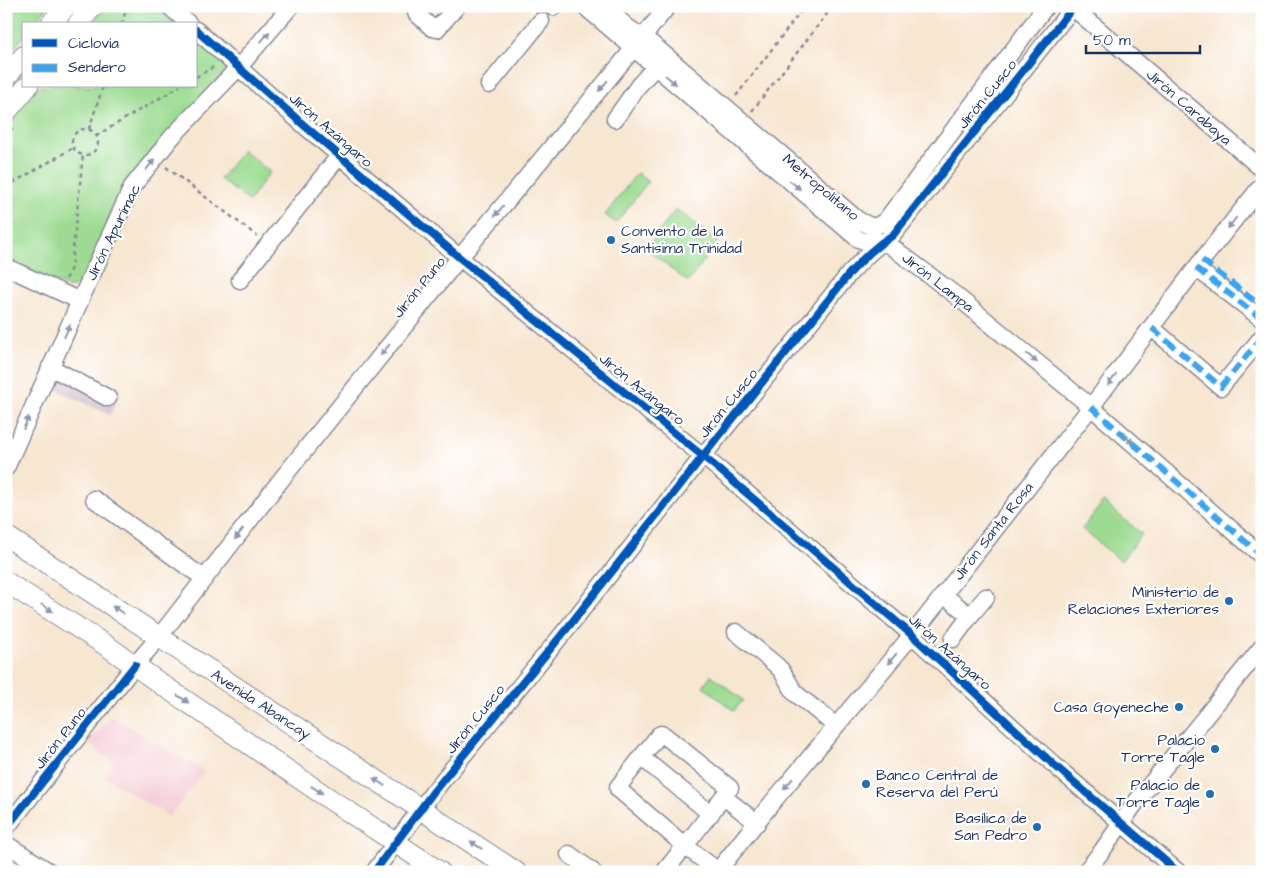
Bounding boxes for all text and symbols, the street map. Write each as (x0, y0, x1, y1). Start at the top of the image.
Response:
legend (22, 22, 198, 88)
scale bar (1086, 22, 1199, 54)
text: 50 m (1093, 30, 1131, 51)
one-way arrow (259, 31, 271, 43)
text: Ciclovía (68, 33, 119, 54)
street label: Jirón Cusco (953, 55, 1022, 134)
text: Sendero (68, 57, 126, 78)
street label: Jirón Carabaya (1141, 65, 1236, 151)
one-way arrow (665, 74, 678, 85)
one-way arrow (597, 79, 609, 91)
street label: Jirón Azángaro (284, 88, 377, 174)
street label: Metropolitano (778, 149, 864, 226)
one-way arrow (144, 159, 155, 172)
street label: Jirón Apurímac (81, 180, 146, 284)
one-way arrow (788, 180, 801, 191)
one-way arrow (494, 204, 505, 217)
one-way arrow (1226, 216, 1237, 229)
place label: Convento de la Santisima Trinidad (621, 221, 742, 259)
marker: Convento de la Santisima Trinidad (605, 234, 617, 246)
street label: Jirón Lampa (897, 248, 978, 317)
street label: Jirón Puno (388, 252, 451, 323)
one-way arrow (63, 324, 71, 338)
one-way arrow (380, 343, 391, 356)
street label: Jirón Azángaro (594, 348, 689, 432)
one-way arrow (1025, 352, 1038, 363)
street label: Jirón Cusco (694, 364, 763, 443)
one-way arrow (1106, 373, 1117, 386)
one-way arrow (22, 416, 30, 430)
one-way arrow (1121, 433, 1133, 445)
street label: Jirón Santa Rosa (948, 478, 1039, 585)
one-way arrow (233, 527, 244, 540)
place label: Ministerio de Relaciones Exteriores (1068, 582, 1219, 620)
marker: Ministerio de Relaciones Exteriores (1223, 595, 1235, 607)
one-way arrow (41, 604, 54, 613)
one-way arrow (112, 605, 125, 614)
street label: Jirón Azángaro (903, 610, 996, 696)
one-way arrow (886, 652, 897, 665)
street label: Avenida Abancay (206, 664, 315, 745)
street label: Jirón Cusco (441, 680, 510, 759)
one-way arrow (176, 694, 189, 704)
place label: Casa Goyeneche (1054, 697, 1169, 719)
marker: Casa Goyeneche (1173, 701, 1185, 713)
street label: Jirón Puno (29, 702, 92, 774)
place label: Palacio Torre Tagle (1121, 730, 1206, 769)
marker: Palacio Torre Tagle (1209, 743, 1221, 755)
place label: Banco Central de Reserva del Perú (876, 765, 998, 803)
place label: Palacio de Torre Tagle (1116, 775, 1200, 814)
one-way arrow (373, 777, 386, 787)
one-way arrow (783, 777, 794, 790)
marker: Banco Central de Reserva del Perú (860, 778, 872, 790)
one-way arrow (310, 785, 324, 795)
marker: Palacio de Torre Tagle (1204, 788, 1216, 800)
place label: Basílica de San Pedro (954, 808, 1028, 846)
marker: Basílica de San Pedro (1031, 821, 1043, 833)
one-way arrow (469, 840, 482, 850)

